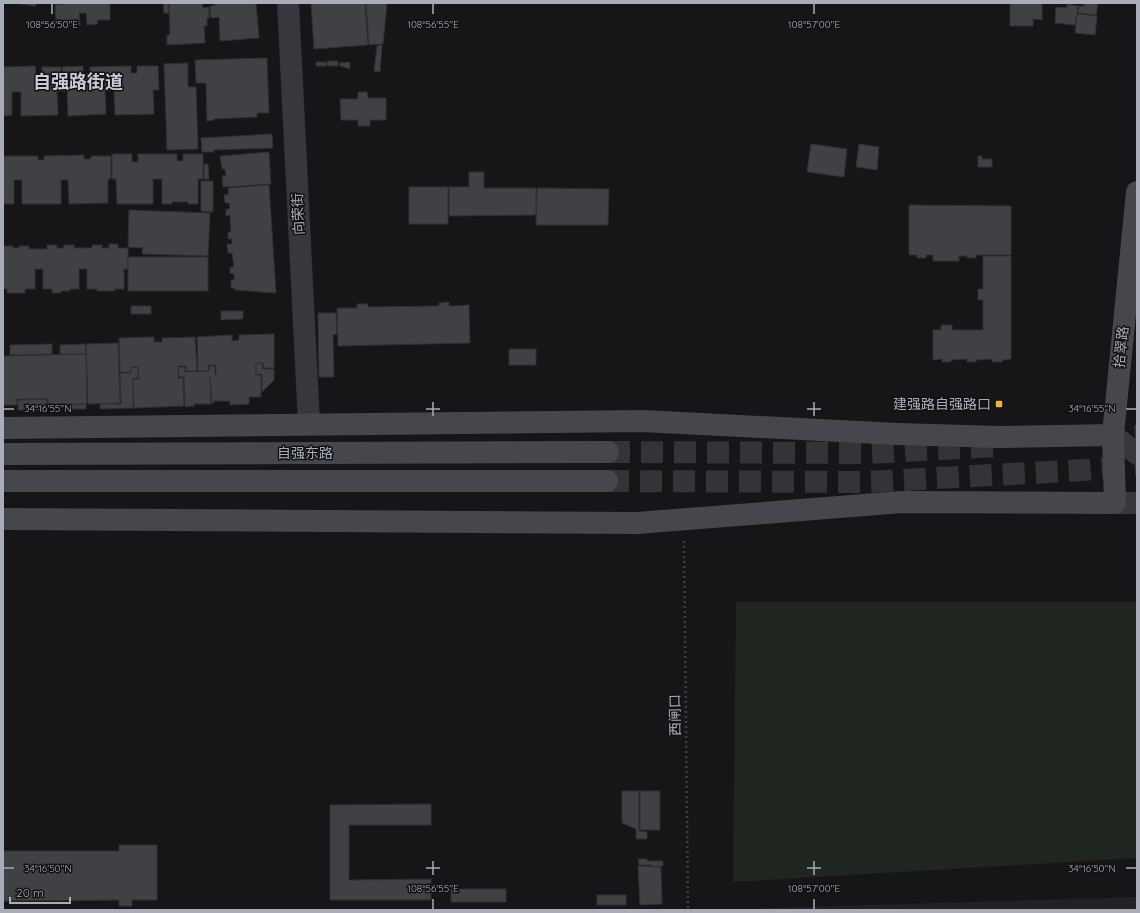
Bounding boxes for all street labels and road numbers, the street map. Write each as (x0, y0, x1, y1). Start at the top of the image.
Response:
street label: 向荣街 (288, 193, 308, 235)
street label: 拾翠路 (1110, 325, 1132, 369)
street label: 自强东路 (277, 444, 333, 462)
street label: 西闸口 (666, 694, 684, 736)

